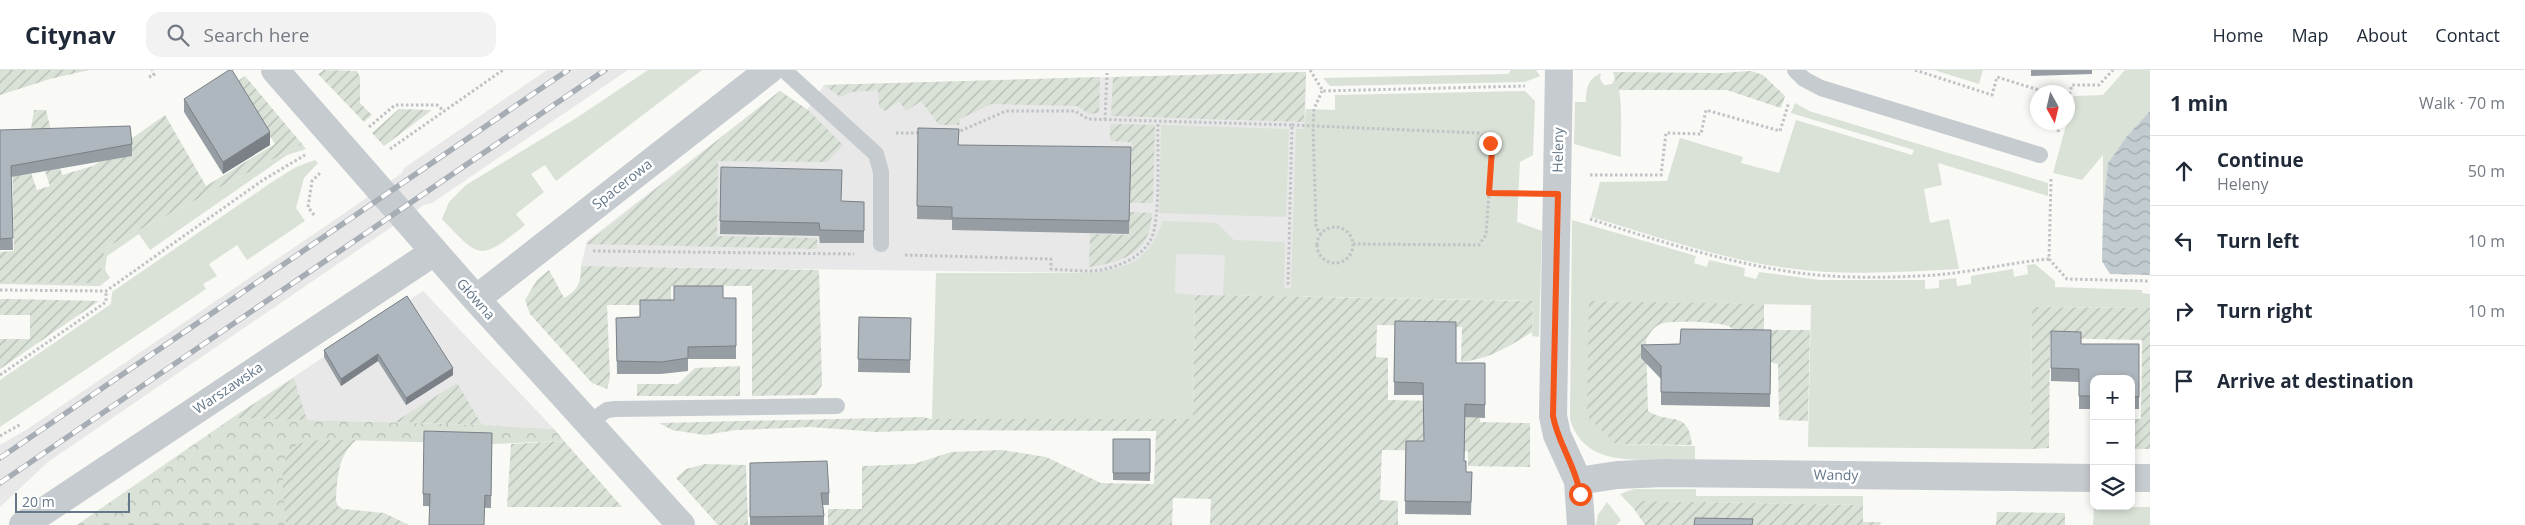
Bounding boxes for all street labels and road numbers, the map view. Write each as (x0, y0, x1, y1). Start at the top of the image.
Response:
street label: Heleny (1548, 126, 1567, 173)
street label: Spacerowa (588, 154, 656, 213)
street label: Główna (453, 274, 500, 323)
street label: Warszawska (189, 357, 266, 418)
street label: Wandy (1813, 465, 1860, 484)

